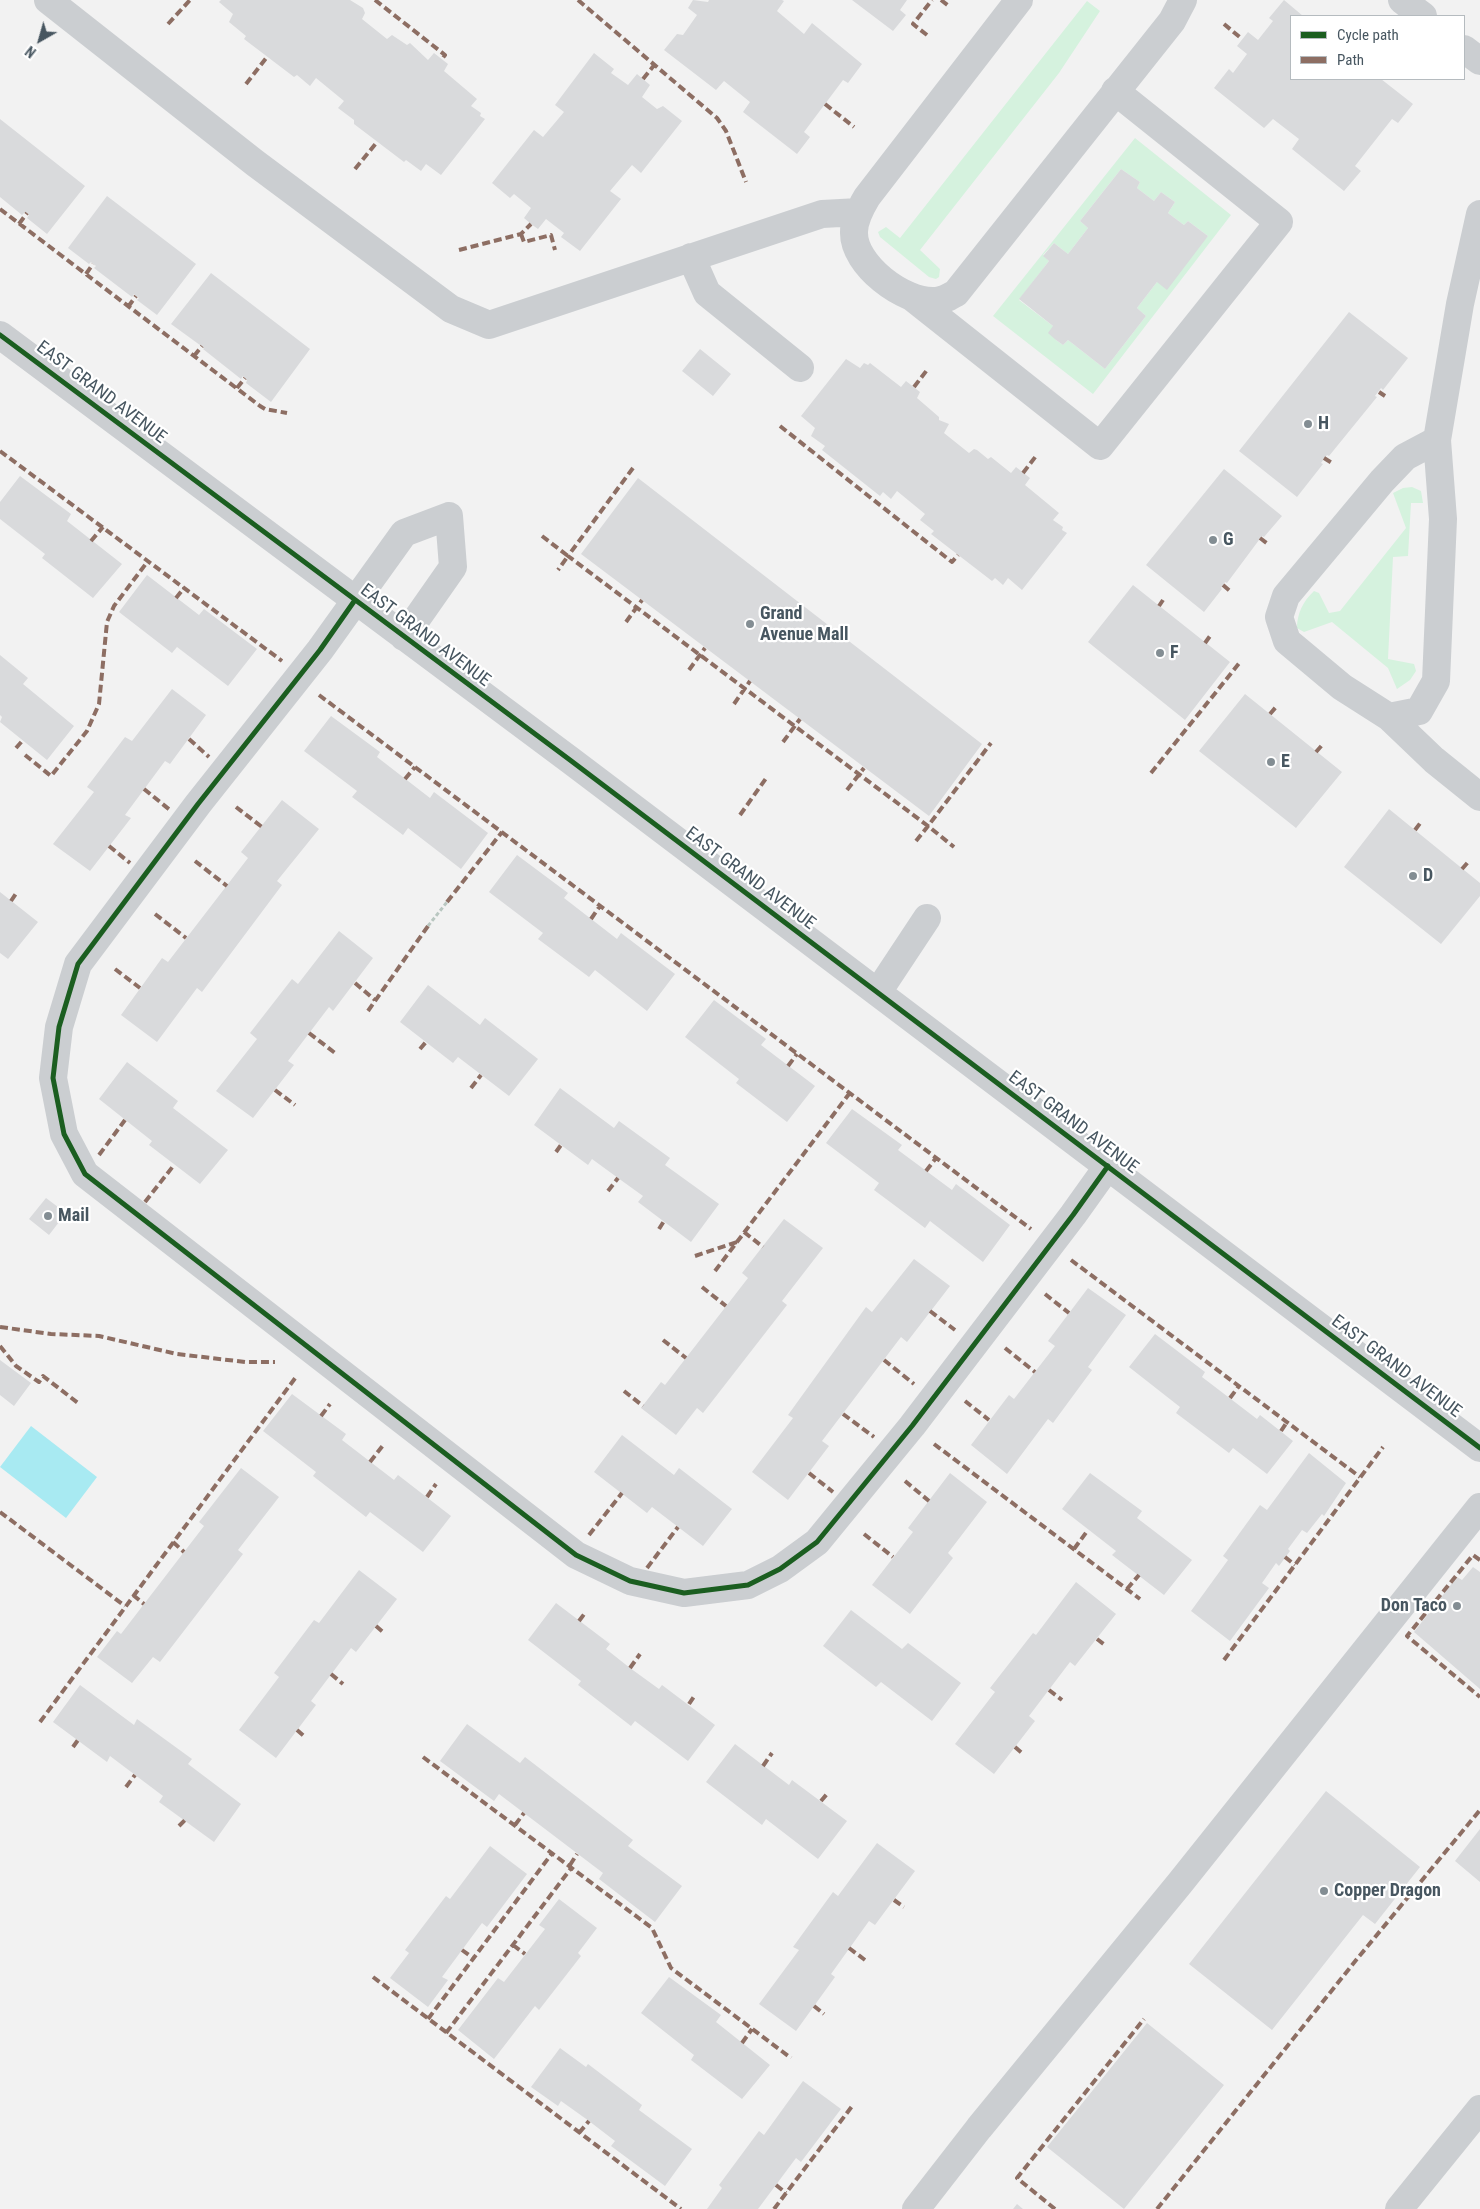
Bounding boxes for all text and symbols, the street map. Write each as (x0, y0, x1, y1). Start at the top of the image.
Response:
north arrow (15, 15, 65, 65)
legend (1290, 15, 1465, 80)
text: Cycle path (1337, 26, 1399, 44)
text: N (22, 43, 39, 61)
text: Path (1337, 51, 1364, 69)
street label: EAST GRAND AVENUE (32, 337, 170, 449)
place label: H (1318, 413, 1329, 435)
marker: H (1302, 418, 1314, 430)
place label: G (1223, 529, 1234, 551)
marker: G (1207, 534, 1219, 546)
street label: EAST GRAND AVENUE (356, 580, 494, 692)
place label: Grand Avenue Mall (760, 603, 849, 646)
marker: Grand Avenue Mall (744, 618, 756, 630)
place label: F (1170, 642, 1179, 664)
marker: F (1154, 647, 1166, 659)
place label: E (1281, 751, 1290, 773)
marker: E (1265, 756, 1277, 768)
street label: EAST GRAND AVENUE (681, 823, 819, 935)
place label: D (1423, 865, 1433, 887)
marker: D (1407, 870, 1419, 882)
street label: EAST GRAND AVENUE (1004, 1067, 1142, 1179)
place label: Mail (58, 1205, 89, 1227)
marker: Mail (42, 1210, 54, 1222)
street label: EAST GRAND AVENUE (1327, 1311, 1465, 1423)
place label: Don Taco (1381, 1595, 1447, 1617)
marker: Don Taco (1451, 1600, 1463, 1612)
place label: Copper Dragon (1334, 1880, 1441, 1902)
marker: Copper Dragon (1318, 1885, 1330, 1897)

